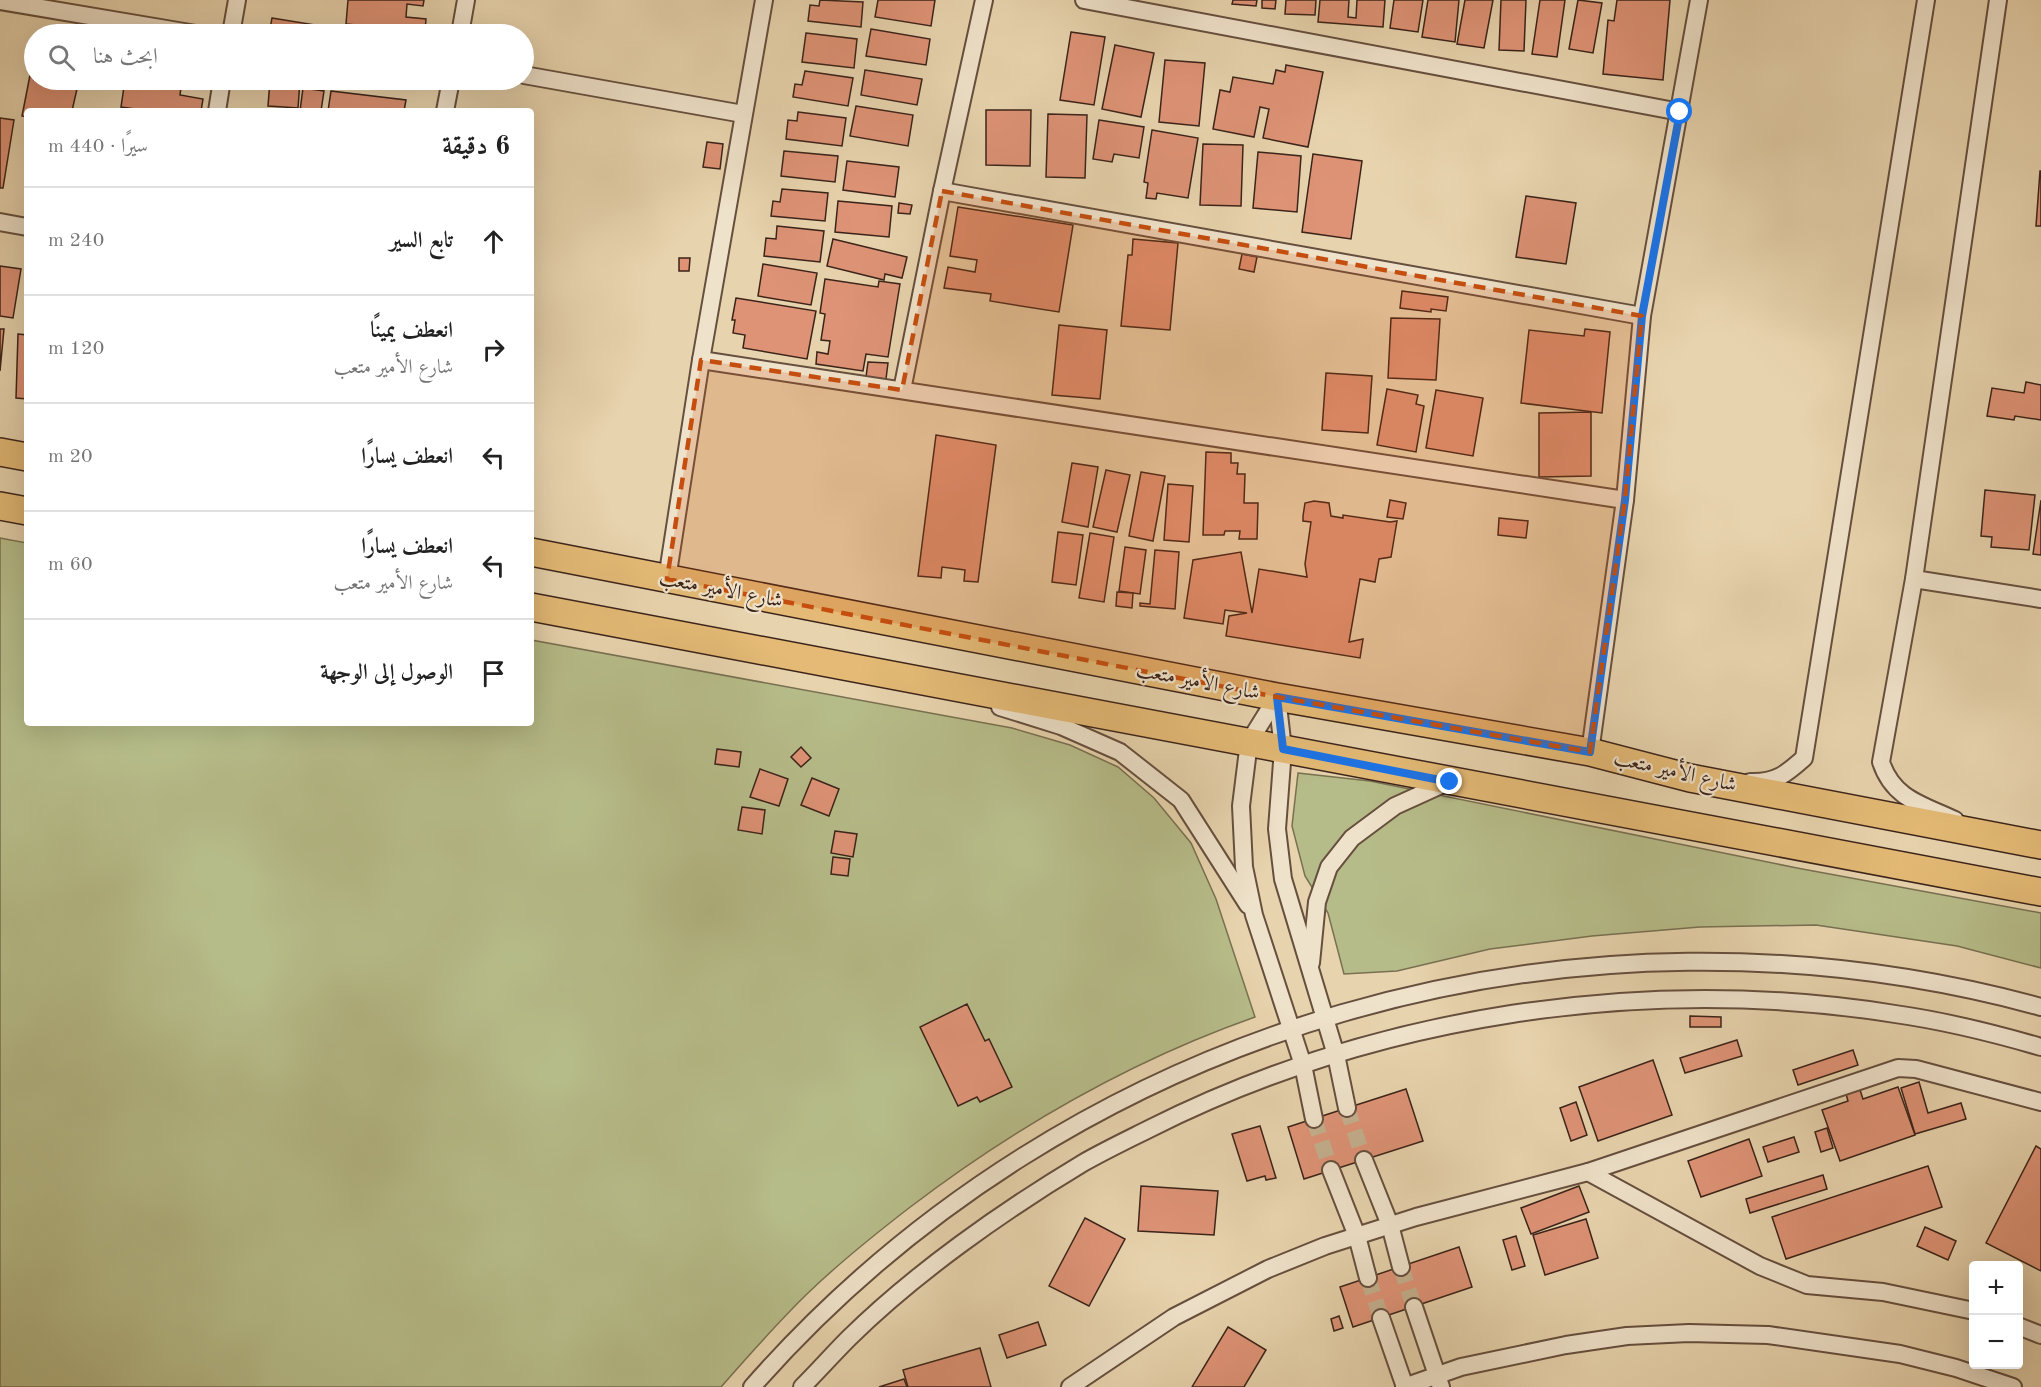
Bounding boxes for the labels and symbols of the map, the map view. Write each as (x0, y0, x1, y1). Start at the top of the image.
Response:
route start (1666, 98, 1692, 124)
street label: شارع الأمير متعب (656, 562, 786, 618)
street label: شارع الأمير متعب (1133, 654, 1263, 710)
street label: شارع الأمير متعب (1610, 742, 1740, 802)
route end (1436, 768, 1462, 794)

